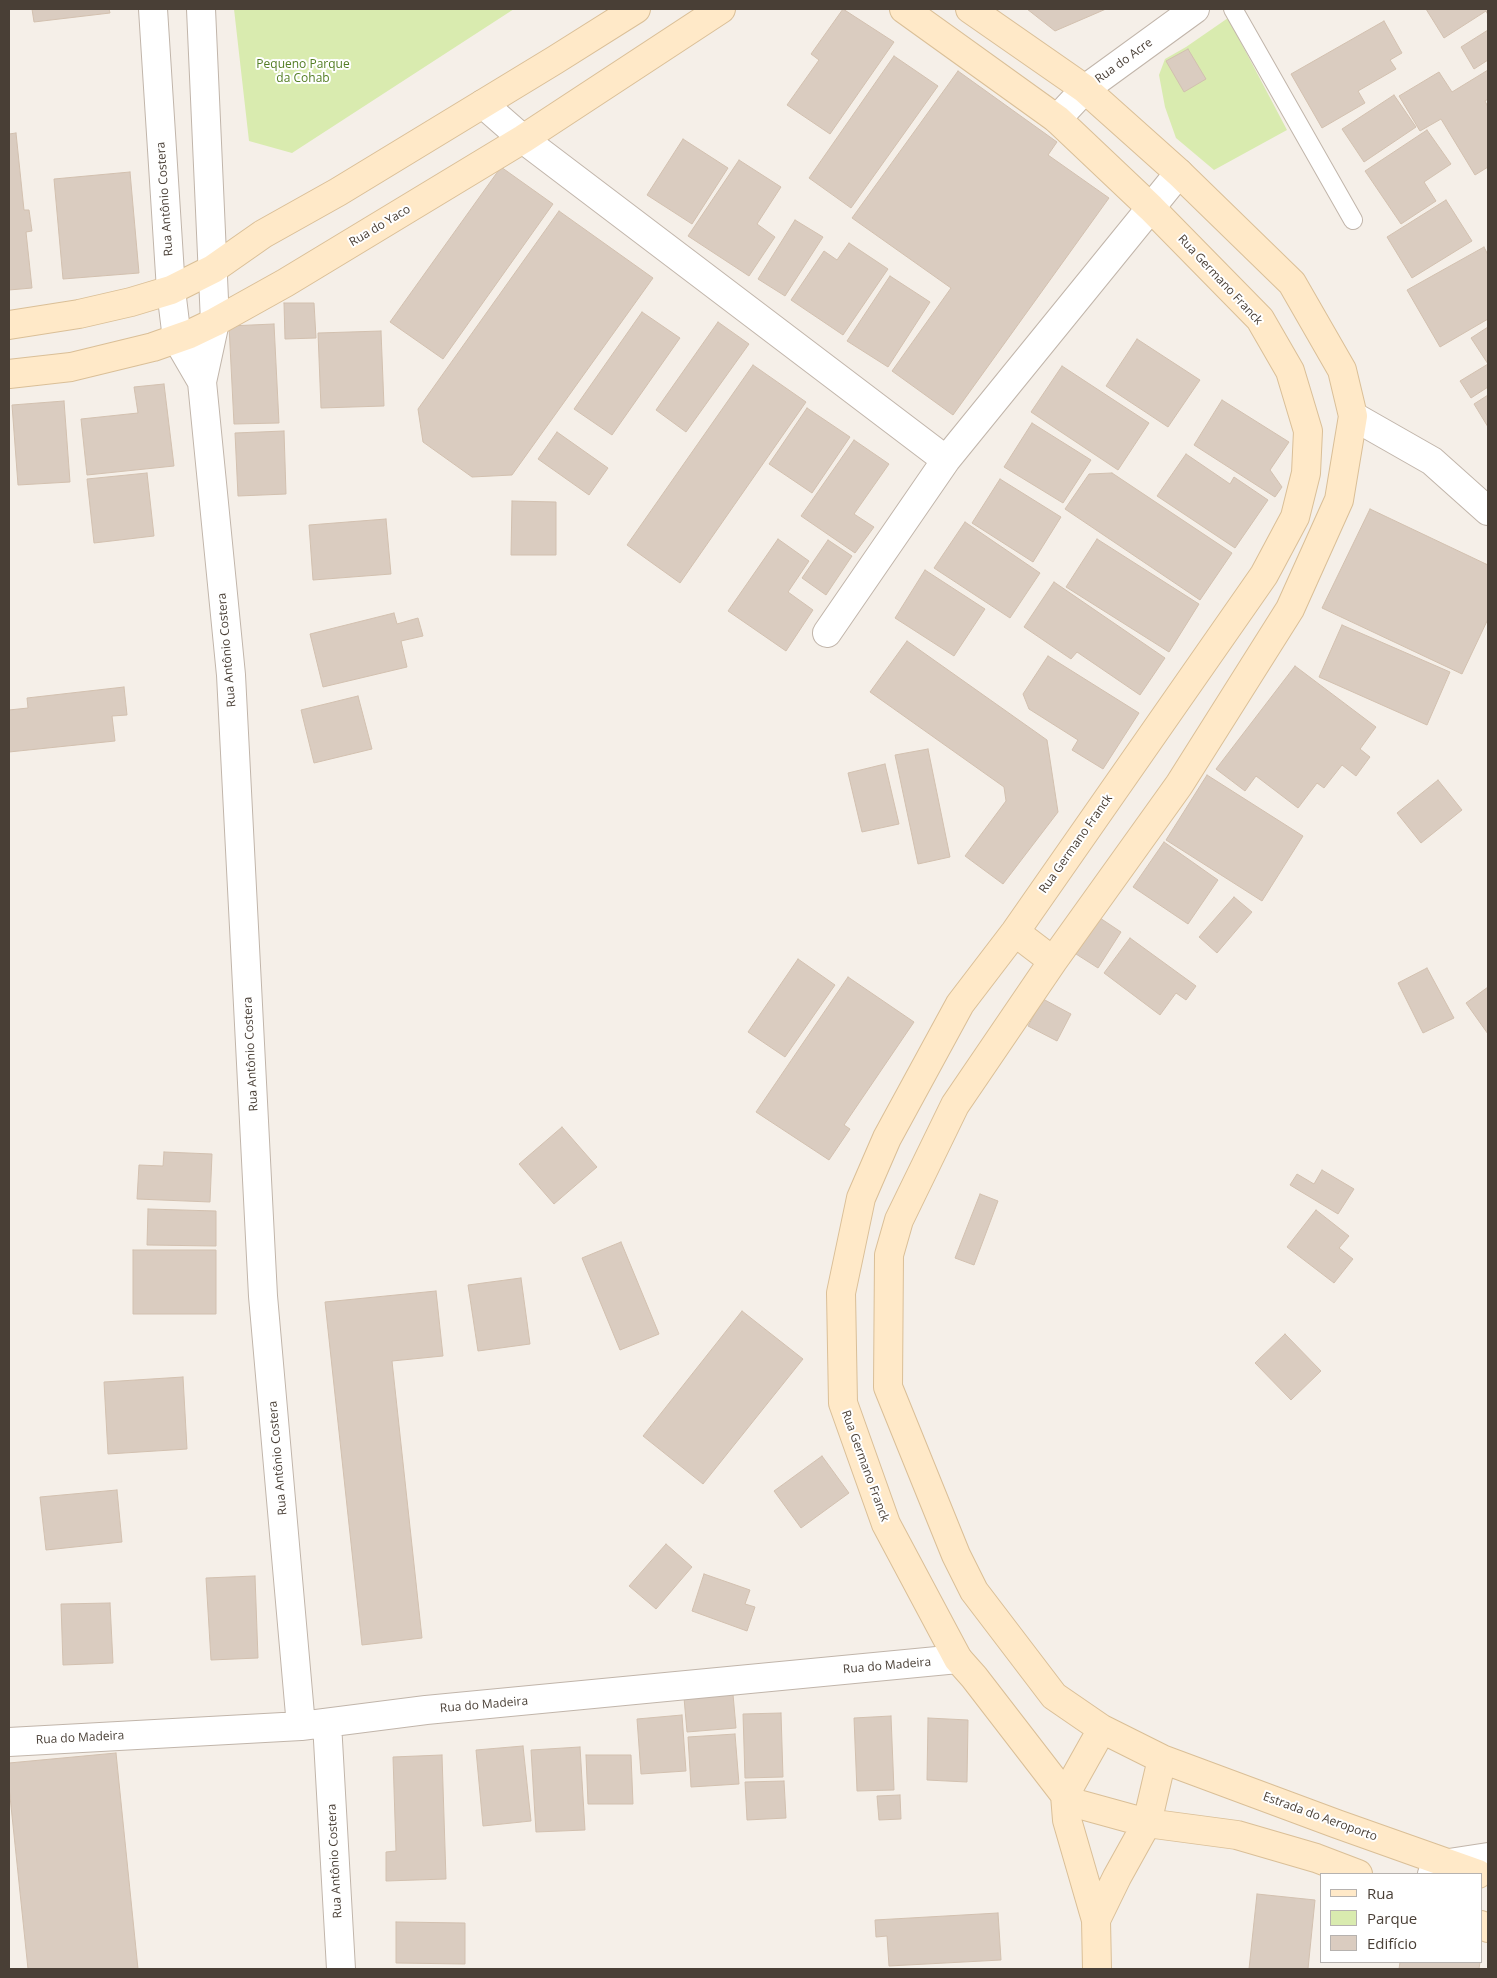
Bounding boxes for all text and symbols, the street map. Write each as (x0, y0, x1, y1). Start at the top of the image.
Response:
street label: Rua do Acre (1093, 35, 1155, 87)
park label: Pequeno Parque da Cohab (256, 58, 350, 86)
street label: Rua Antônio Costera (154, 141, 176, 257)
street label: Rua do Yaco (347, 202, 413, 250)
street label: Rua Germano Franck (1175, 232, 1265, 328)
street label: Rua Antônio Costera (215, 592, 239, 708)
street label: Rua Germano Franck (1036, 792, 1116, 896)
street label: Rua Antônio Costera (241, 996, 261, 1112)
street label: Rua Antônio Costera (266, 1400, 290, 1516)
street label: Rua Germano Franck (838, 1408, 892, 1524)
street label: Rua do Madeira (842, 1655, 932, 1677)
street label: Rua do Madeira (439, 1694, 529, 1716)
street label: Rua do Madeira (35, 1728, 125, 1748)
street label: Estrada do Aeroporto (1261, 1790, 1379, 1844)
street label: Rua Antônio Costera (325, 1803, 345, 1919)
legend (1320, 1873, 1482, 1963)
text: Rua (1367, 1883, 1394, 1903)
text: Parque (1367, 1908, 1417, 1928)
text: Edifício (1367, 1933, 1417, 1953)

